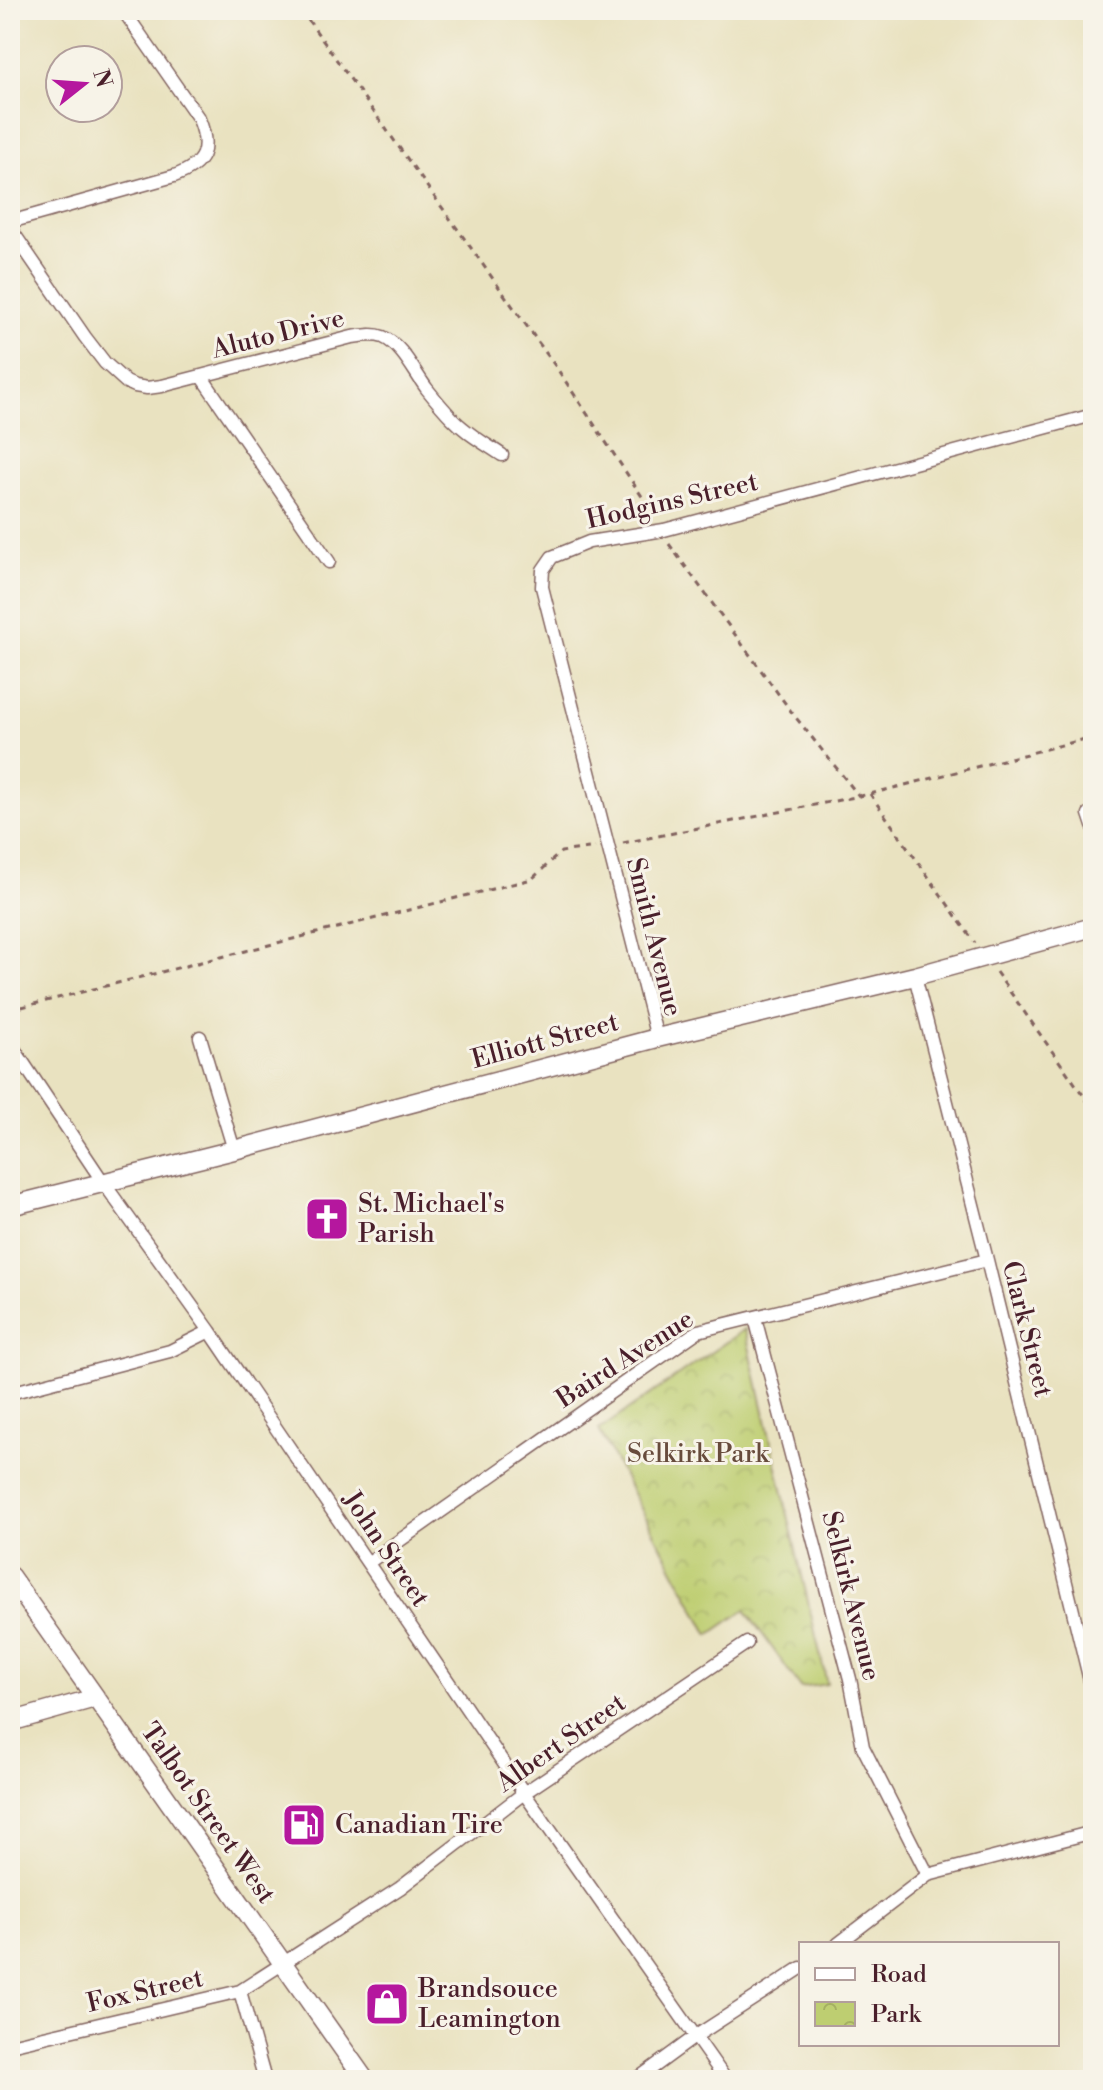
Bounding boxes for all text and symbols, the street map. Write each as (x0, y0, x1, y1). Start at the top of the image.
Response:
north arrow (44, 44, 124, 124)
text: N (86, 66, 117, 91)
street label: Aluto Drive (207, 302, 348, 366)
street label: Hodgins Street (583, 466, 761, 536)
street label: Smith Avenue (619, 855, 689, 1019)
street label: Elliott Street (468, 1006, 622, 1076)
place label: St. Michael's Parish (358, 1188, 505, 1250)
church icon: St. Michael's Parish (303, 1195, 351, 1243)
street label: Clark Street (995, 1258, 1059, 1400)
street label: Baird Avenue (550, 1303, 699, 1416)
park label: Selkirk Park (627, 1438, 770, 1470)
street label: John Street (335, 1484, 436, 1613)
street label: Selkirk Avenue (814, 1508, 888, 1684)
street label: Albert Street (489, 1687, 632, 1800)
street label: Talbot Street West (134, 1716, 282, 1910)
fuel station icon: Canadian Tire (280, 1801, 328, 1849)
place label: Canadian Tire (335, 1809, 503, 1841)
legend (799, 1942, 1059, 2046)
text: Road (871, 1960, 927, 1990)
street label: Fox Street (84, 1962, 206, 2020)
place label: Brandsouce Leamington (417, 1973, 561, 2035)
shop icon: Brandsouce Leamington (363, 1980, 411, 2028)
text: Park (871, 2000, 922, 2030)

